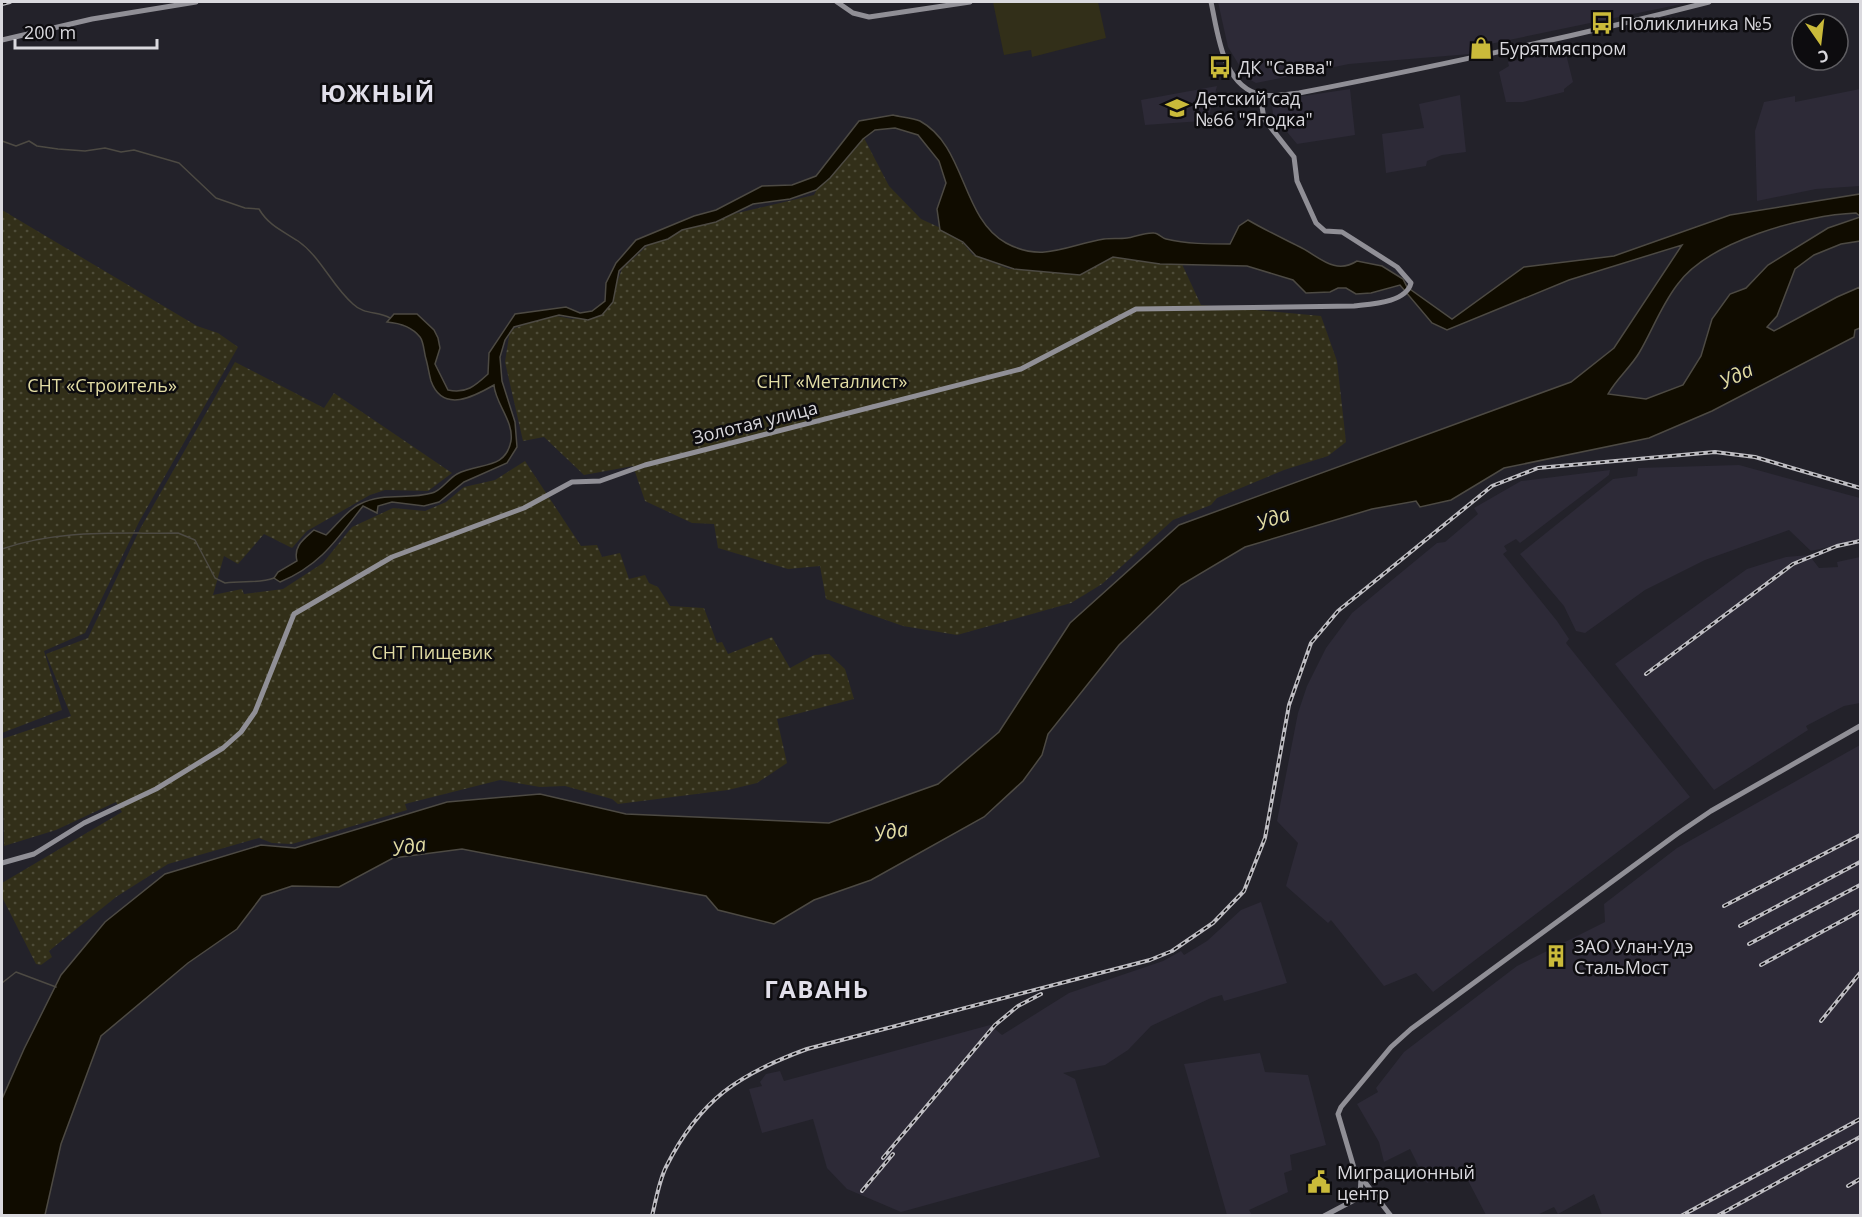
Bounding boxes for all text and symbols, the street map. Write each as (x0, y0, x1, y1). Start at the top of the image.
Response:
bus stop icon: Поликлиника №5 (1589, 10, 1615, 36)
place label: Поликлиника №5 (1620, 11, 1772, 35)
scale bar (15, 12, 158, 50)
north arrow (1790, 12, 1850, 72)
text: 200 m (24, 20, 76, 44)
shop icon: Бурятмяспром (1468, 35, 1494, 61)
place label: Бурятмяспром (1499, 36, 1626, 60)
text: С (1816, 45, 1831, 68)
bus stop icon: ДК "Савва" (1207, 54, 1233, 80)
place label: ДК "Савва" (1238, 55, 1332, 79)
district label: ЮЖНЫЙ (320, 76, 436, 109)
place label: Детский сад №66 "Ягодка" (1195, 86, 1313, 131)
school or university icon: Детский сад №66 "Ягодка" (1164, 95, 1190, 121)
water label: Уда (1714, 355, 1757, 395)
park label: СНТ «Металлист» (757, 369, 908, 393)
park label: СНТ «Строитель» (27, 373, 177, 397)
street label: Золотая улица (690, 395, 820, 449)
water label: Уда (1252, 500, 1293, 536)
park label: СНТ Пищевик (371, 640, 493, 664)
water label: Уда (871, 815, 910, 847)
water label: Уда (389, 830, 428, 862)
place label: ЗАО Улан-Удэ СтальМост (1574, 934, 1694, 979)
building icon: ЗАО Улан-Удэ СтальМост (1543, 943, 1569, 969)
district label: ГАВАНЬ (764, 972, 870, 1005)
place label: Миграционный центр (1337, 1160, 1475, 1205)
public building icon: Миграционный центр (1306, 1169, 1332, 1195)

